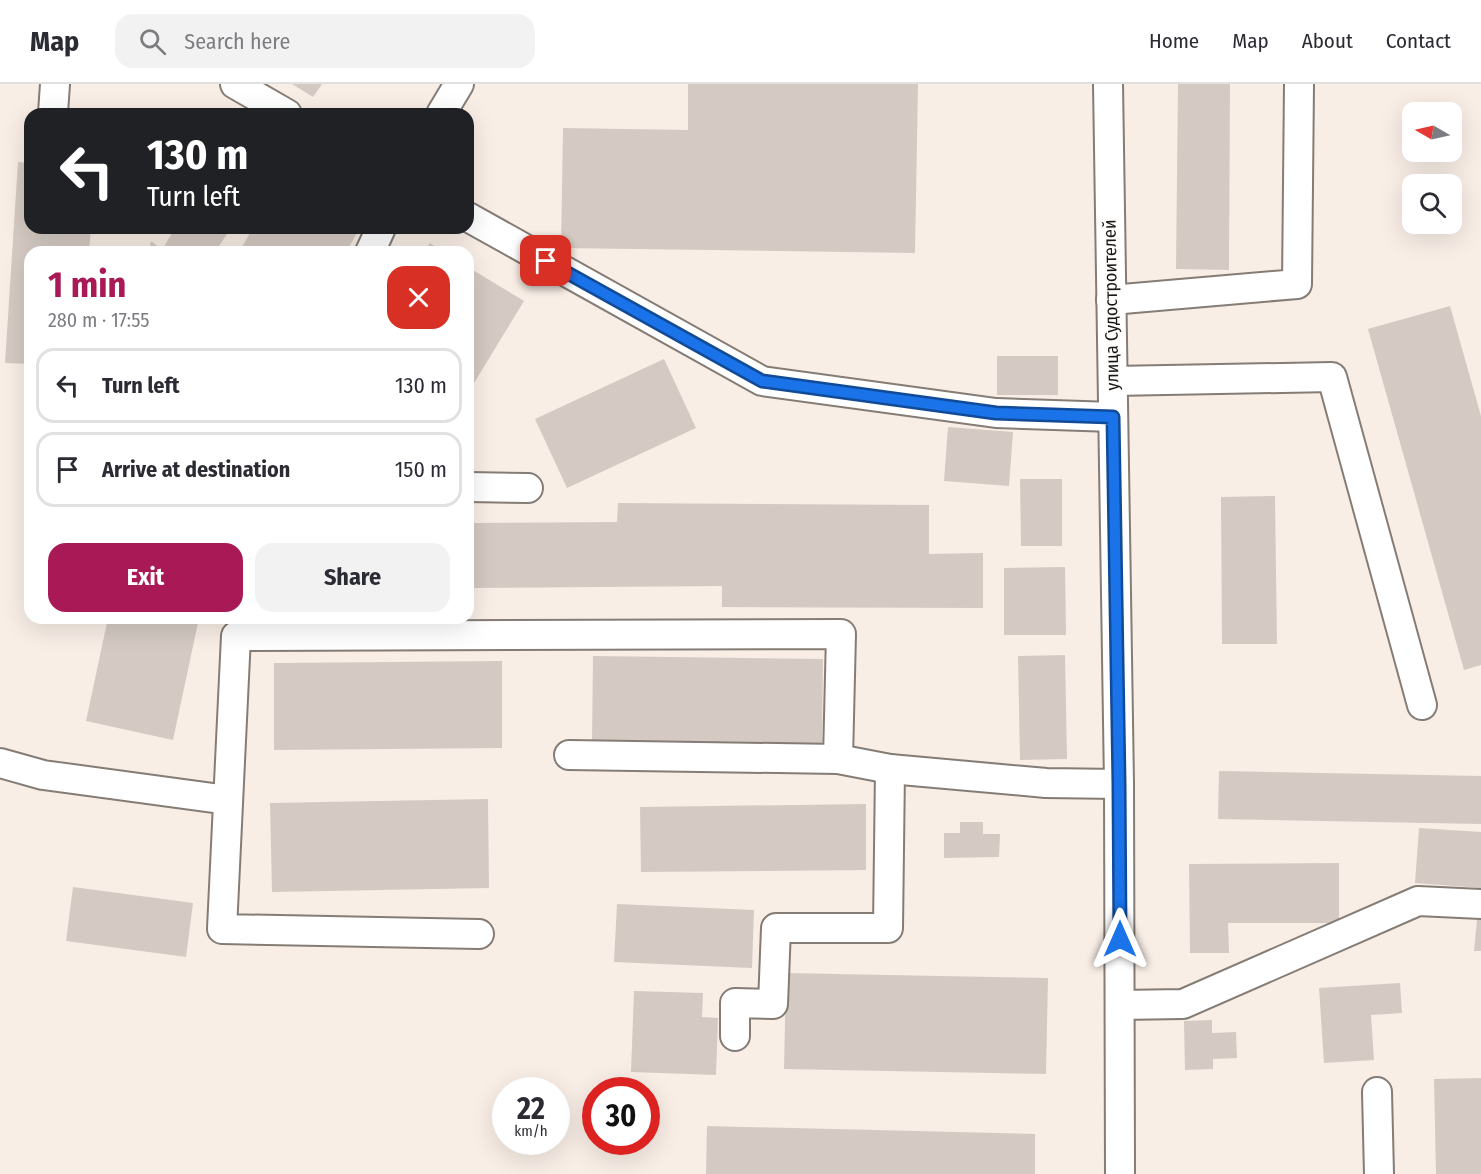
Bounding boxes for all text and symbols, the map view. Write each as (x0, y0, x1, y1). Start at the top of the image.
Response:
search box (115, 14, 535, 68)
text: Map (30, 25, 79, 58)
icon: search (136, 25, 169, 58)
text: Search here (184, 28, 290, 55)
text: Home (1149, 28, 1199, 54)
text: Map (1232, 28, 1269, 54)
text: About (1302, 28, 1353, 54)
text: Contact (1386, 28, 1451, 54)
north arrow (1402, 102, 1462, 162)
map controls (1402, 102, 1462, 234)
text: 130 m (147, 130, 248, 180)
icon: left (48, 132, 126, 210)
button: search (1402, 174, 1462, 234)
text: Turn left (147, 181, 240, 213)
street label: улица Судостроителей (1099, 219, 1123, 391)
pin (520, 235, 571, 286)
icon: arrive (529, 244, 562, 277)
text: 1 min (48, 263, 126, 307)
button: close (387, 266, 450, 329)
text: 280 m · 17:55 (48, 308, 149, 332)
icon: left (51, 369, 84, 402)
text: Turn left (102, 372, 180, 399)
text: 130 m (395, 372, 447, 399)
icon: arrive (51, 453, 84, 486)
text: Arrive at destination (102, 456, 290, 483)
text: 150 m (395, 456, 447, 483)
button: Exit (48, 543, 243, 612)
button: Share (255, 543, 450, 612)
position arrow (1088, 907, 1152, 971)
speed limit sign: 30 (582, 1077, 660, 1155)
text: 22 (517, 1091, 545, 1127)
text: km/h (514, 1122, 548, 1140)

